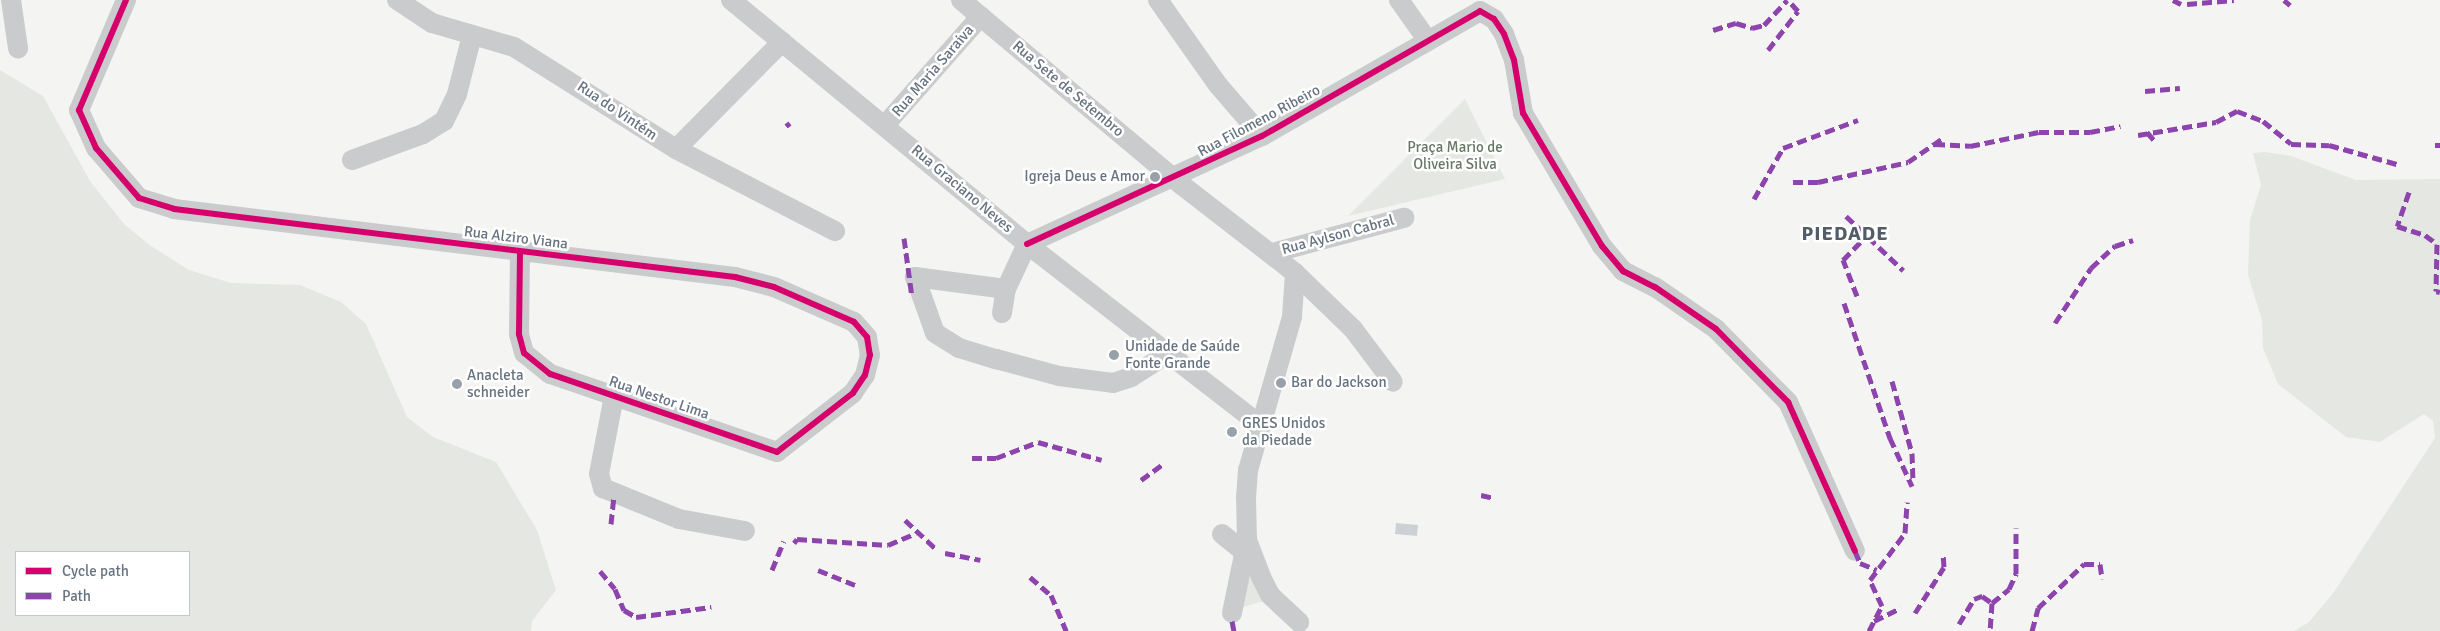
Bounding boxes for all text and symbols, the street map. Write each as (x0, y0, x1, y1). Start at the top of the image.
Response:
street label: Rua Maria Saraiva (888, 21, 978, 121)
street label: Rua Sete de Setembro (1009, 37, 1127, 141)
street label: Rua do Vintém (574, 78, 660, 144)
street label: Rua Filomeno Ribeiro (1195, 81, 1323, 161)
park label: Praça Mario de Oliveira Silva (1407, 138, 1503, 173)
street label: Rua Graciano Neves (908, 141, 1016, 237)
place label: Igreja Deus e Amor (1024, 168, 1145, 186)
marker: Igreja Deus e Amor (1149, 171, 1161, 183)
street label: Rua Aylson Cabral (1280, 211, 1396, 259)
district label: PIEDADE (1801, 221, 1889, 245)
street label: Rua Alziro Viana (463, 223, 569, 253)
place label: Unidade de Saúde Fonte Grande (1125, 337, 1240, 372)
marker: Unidade de Saúde Fonte Grande (1107, 348, 1121, 362)
place label: Anacleta schneider (467, 366, 530, 401)
street label: Rua Nestor Lima (606, 372, 712, 424)
place label: Bar do Jackson (1291, 374, 1387, 392)
marker: Bar do Jackson (1275, 377, 1287, 389)
marker: Anacleta schneider (451, 378, 463, 390)
place label: GRES Unidos da Piedade (1242, 414, 1325, 449)
marker: GRES Unidos da Piedade (1226, 426, 1238, 438)
legend (15, 551, 190, 616)
text: Cycle path (62, 562, 129, 580)
text: Path (62, 587, 91, 605)

